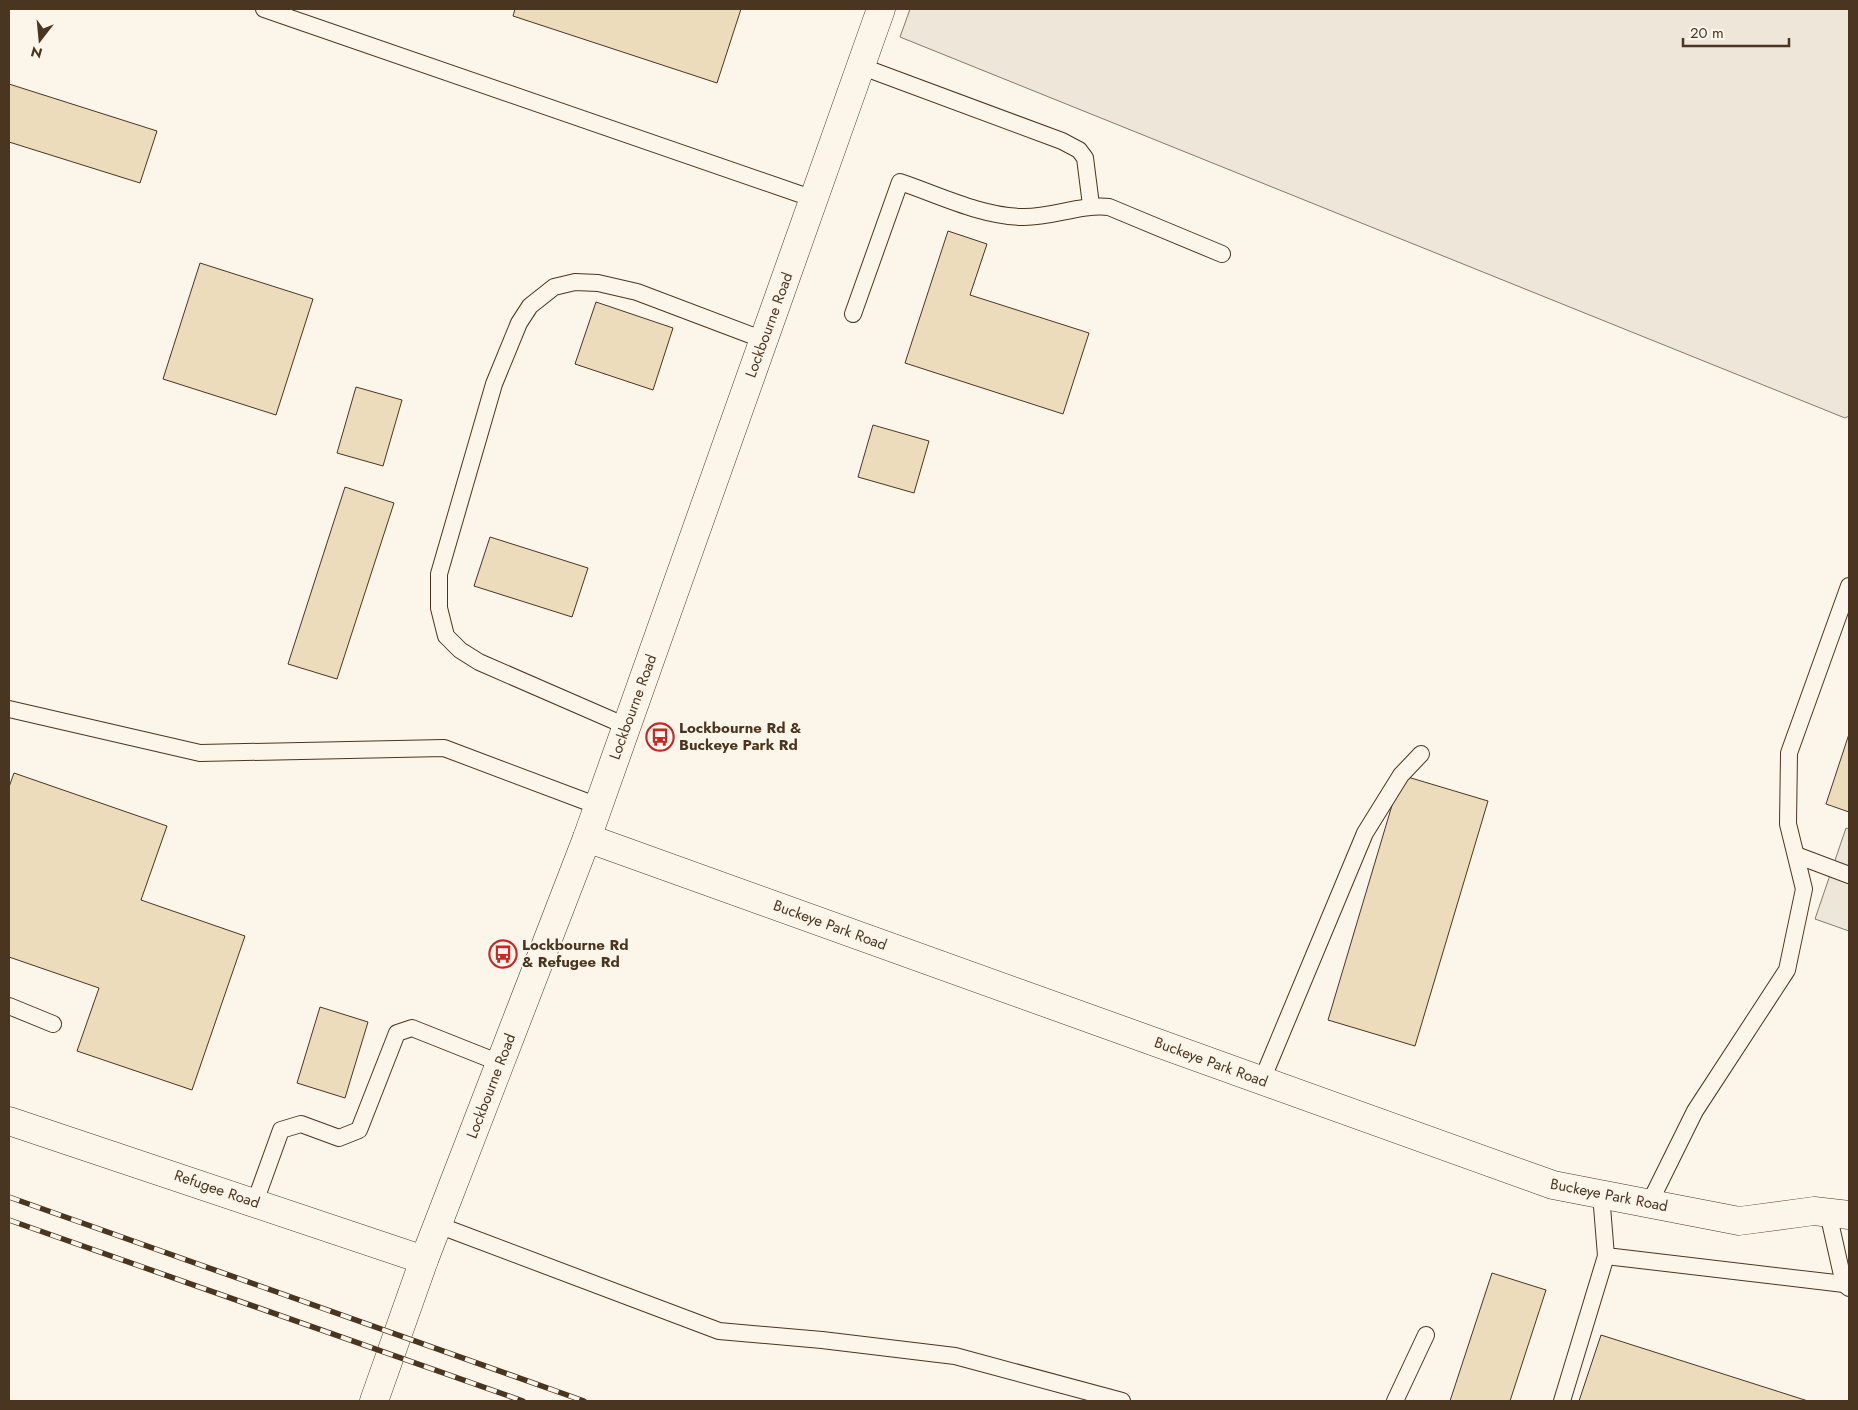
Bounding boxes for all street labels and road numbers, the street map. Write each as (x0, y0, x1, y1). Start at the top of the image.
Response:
street label: Lockbourne Road (740, 269, 798, 381)
street label: Lockbourne Road (604, 651, 662, 763)
street label: Buckeye Park Road (770, 894, 890, 956)
street label: Lockbourne Road (461, 1030, 521, 1142)
street label: Buckeye Park Road (1151, 1031, 1271, 1093)
street label: Refugee Road (171, 1164, 263, 1214)
street label: Buckeye Park Road (1548, 1173, 1670, 1217)

